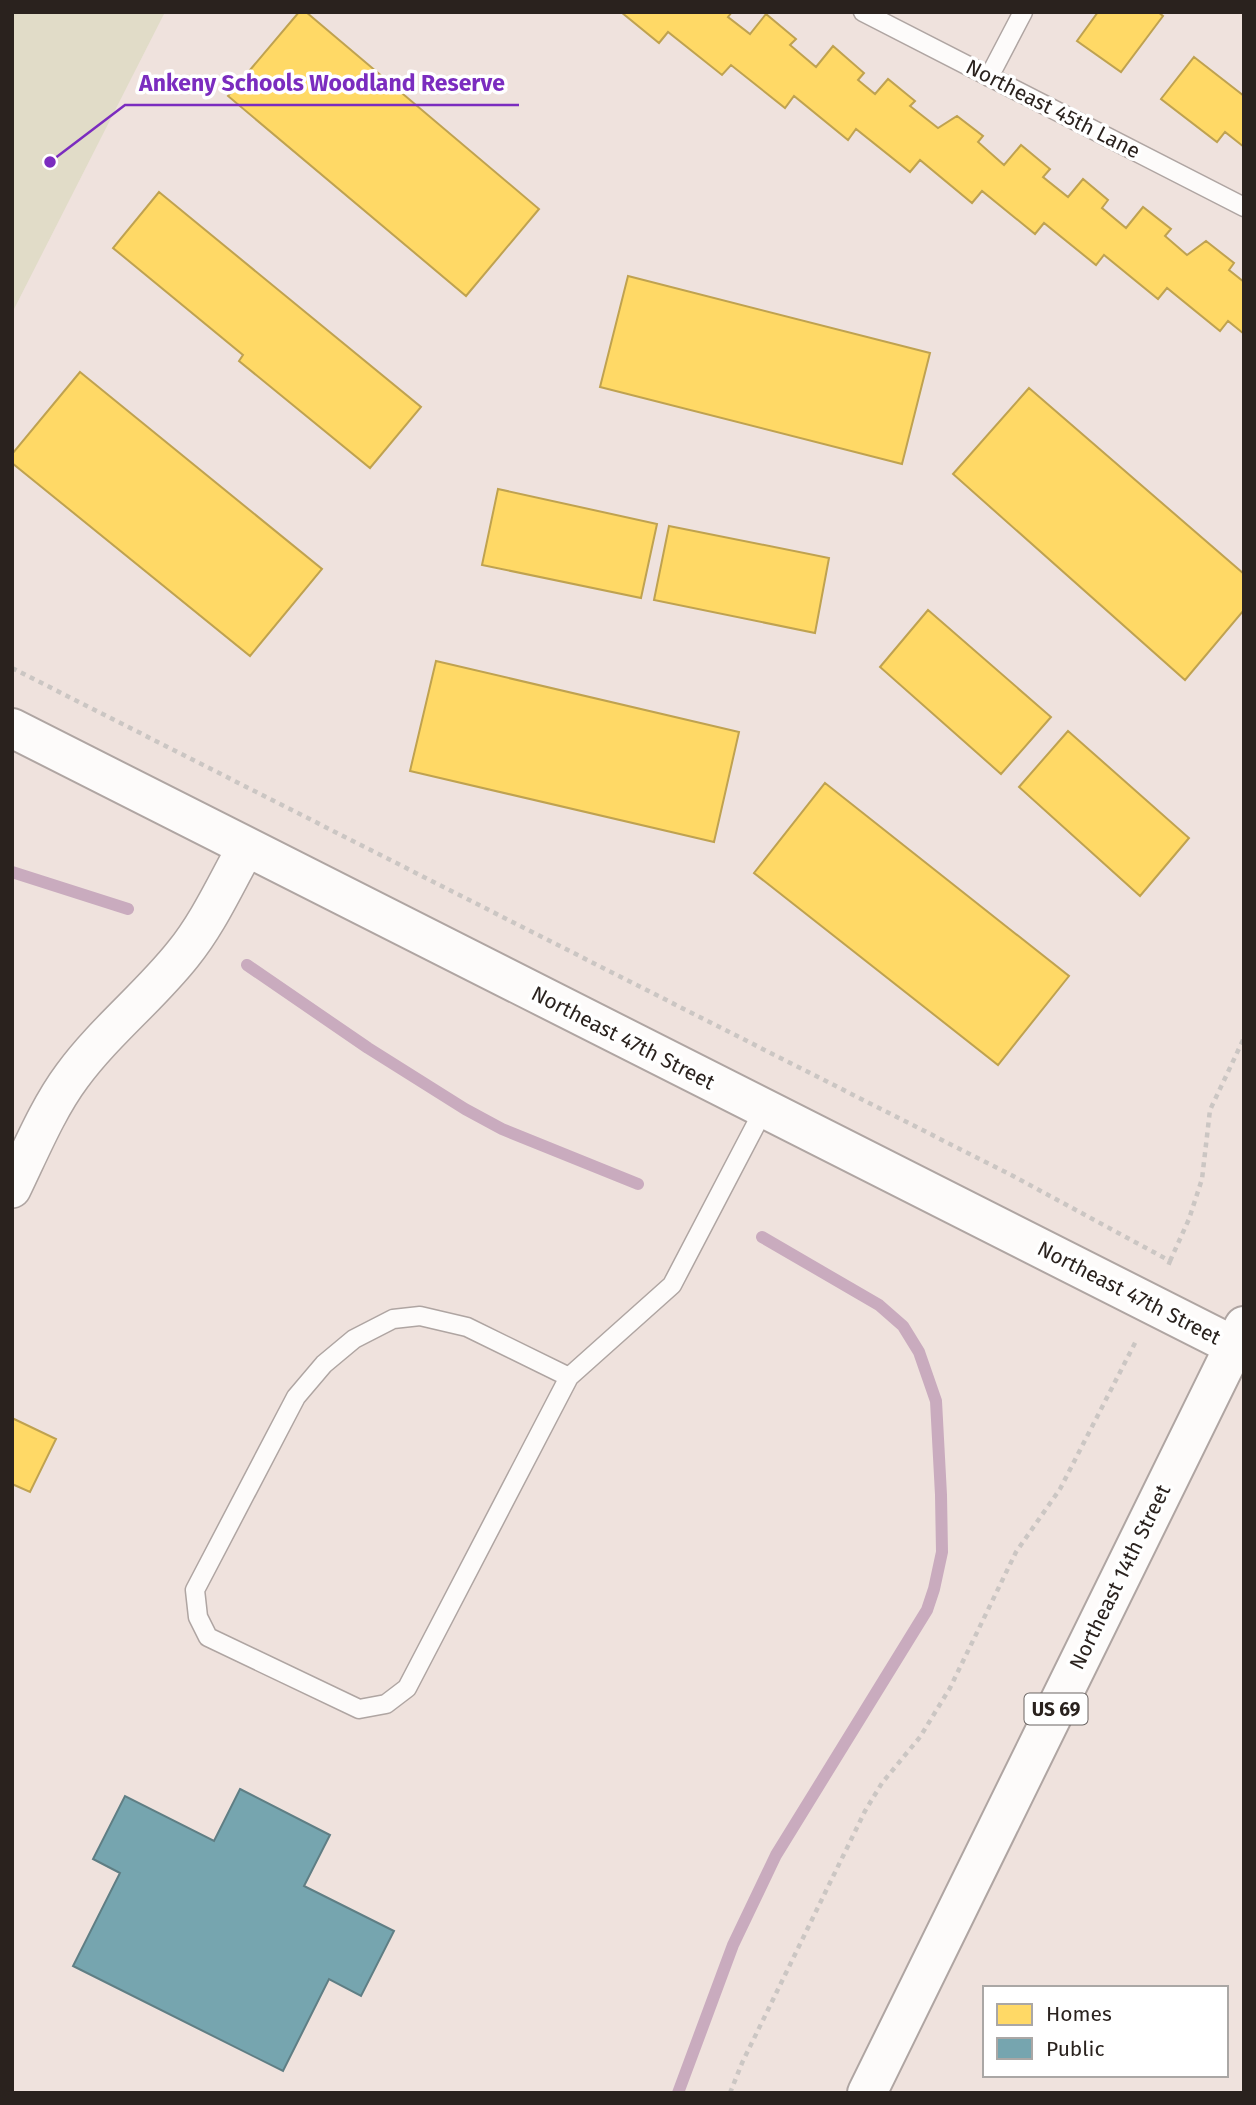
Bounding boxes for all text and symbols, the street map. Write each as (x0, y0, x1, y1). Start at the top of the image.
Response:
street label: Northeast 45th Lane (961, 54, 1145, 164)
callout: Ankeny Schools Woodland Reserve (125, 61, 519, 105)
text: Ankeny Schools Woodland Reserve (138, 69, 505, 97)
street label: Northeast 47th Street (527, 980, 719, 1096)
street label: Northeast 47th Street (1033, 1235, 1225, 1351)
street label: Northeast 14th Street (1064, 1480, 1176, 1674)
road number: US 69 (1024, 1694, 1088, 1724)
legend (983, 1986, 1228, 2077)
text: Homes (1046, 2001, 1112, 2027)
text: Public (1046, 2036, 1104, 2062)

